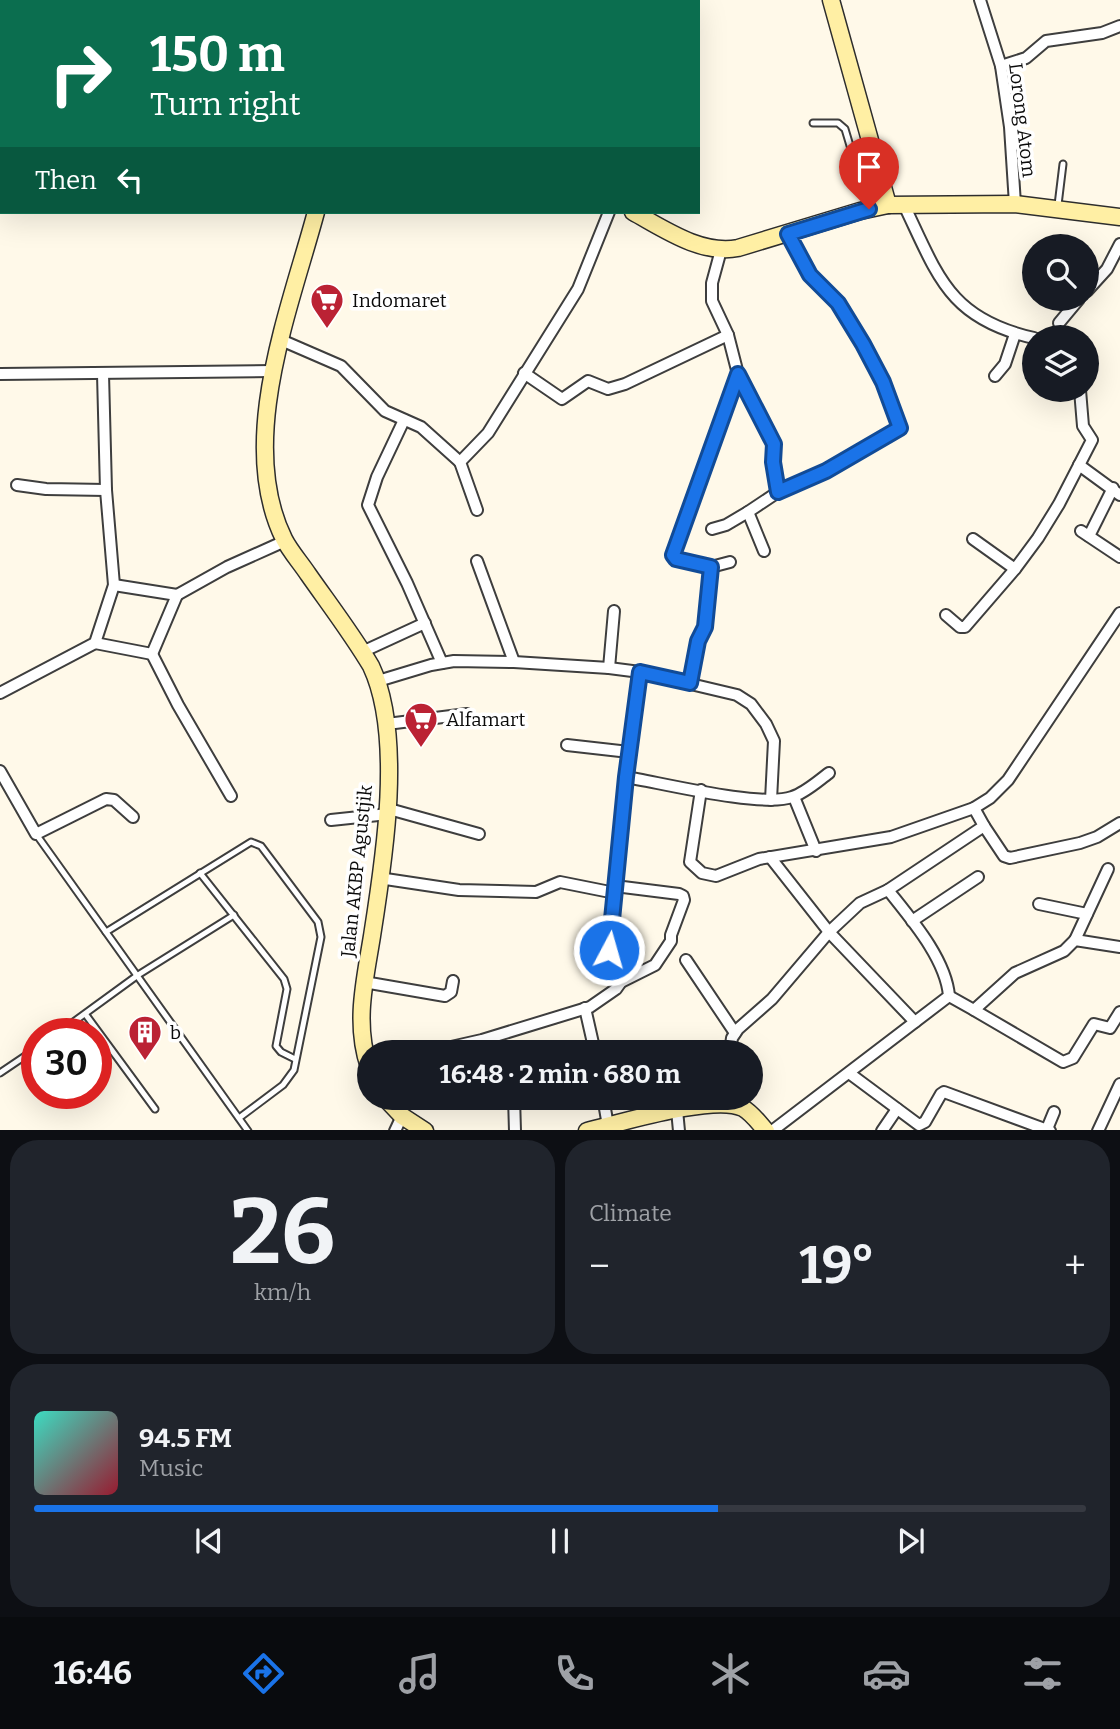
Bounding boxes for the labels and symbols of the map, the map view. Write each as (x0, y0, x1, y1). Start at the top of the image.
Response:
street label: Lorong Atom (1004, 62, 1041, 179)
pin (839, 137, 899, 209)
supermarket icon: Indomaret (308, 281, 346, 330)
place label: Indomaret (352, 289, 447, 312)
supermarket icon: Alfamart (402, 700, 440, 749)
place label: Alfamart (446, 708, 525, 731)
street label: Jalan AKBP Agustjik (336, 784, 377, 959)
position arrow (572, 913, 646, 987)
building icon: b (126, 1013, 164, 1062)
speed limit sign: 30 (21, 1018, 112, 1109)
place label: b (170, 1021, 181, 1044)

